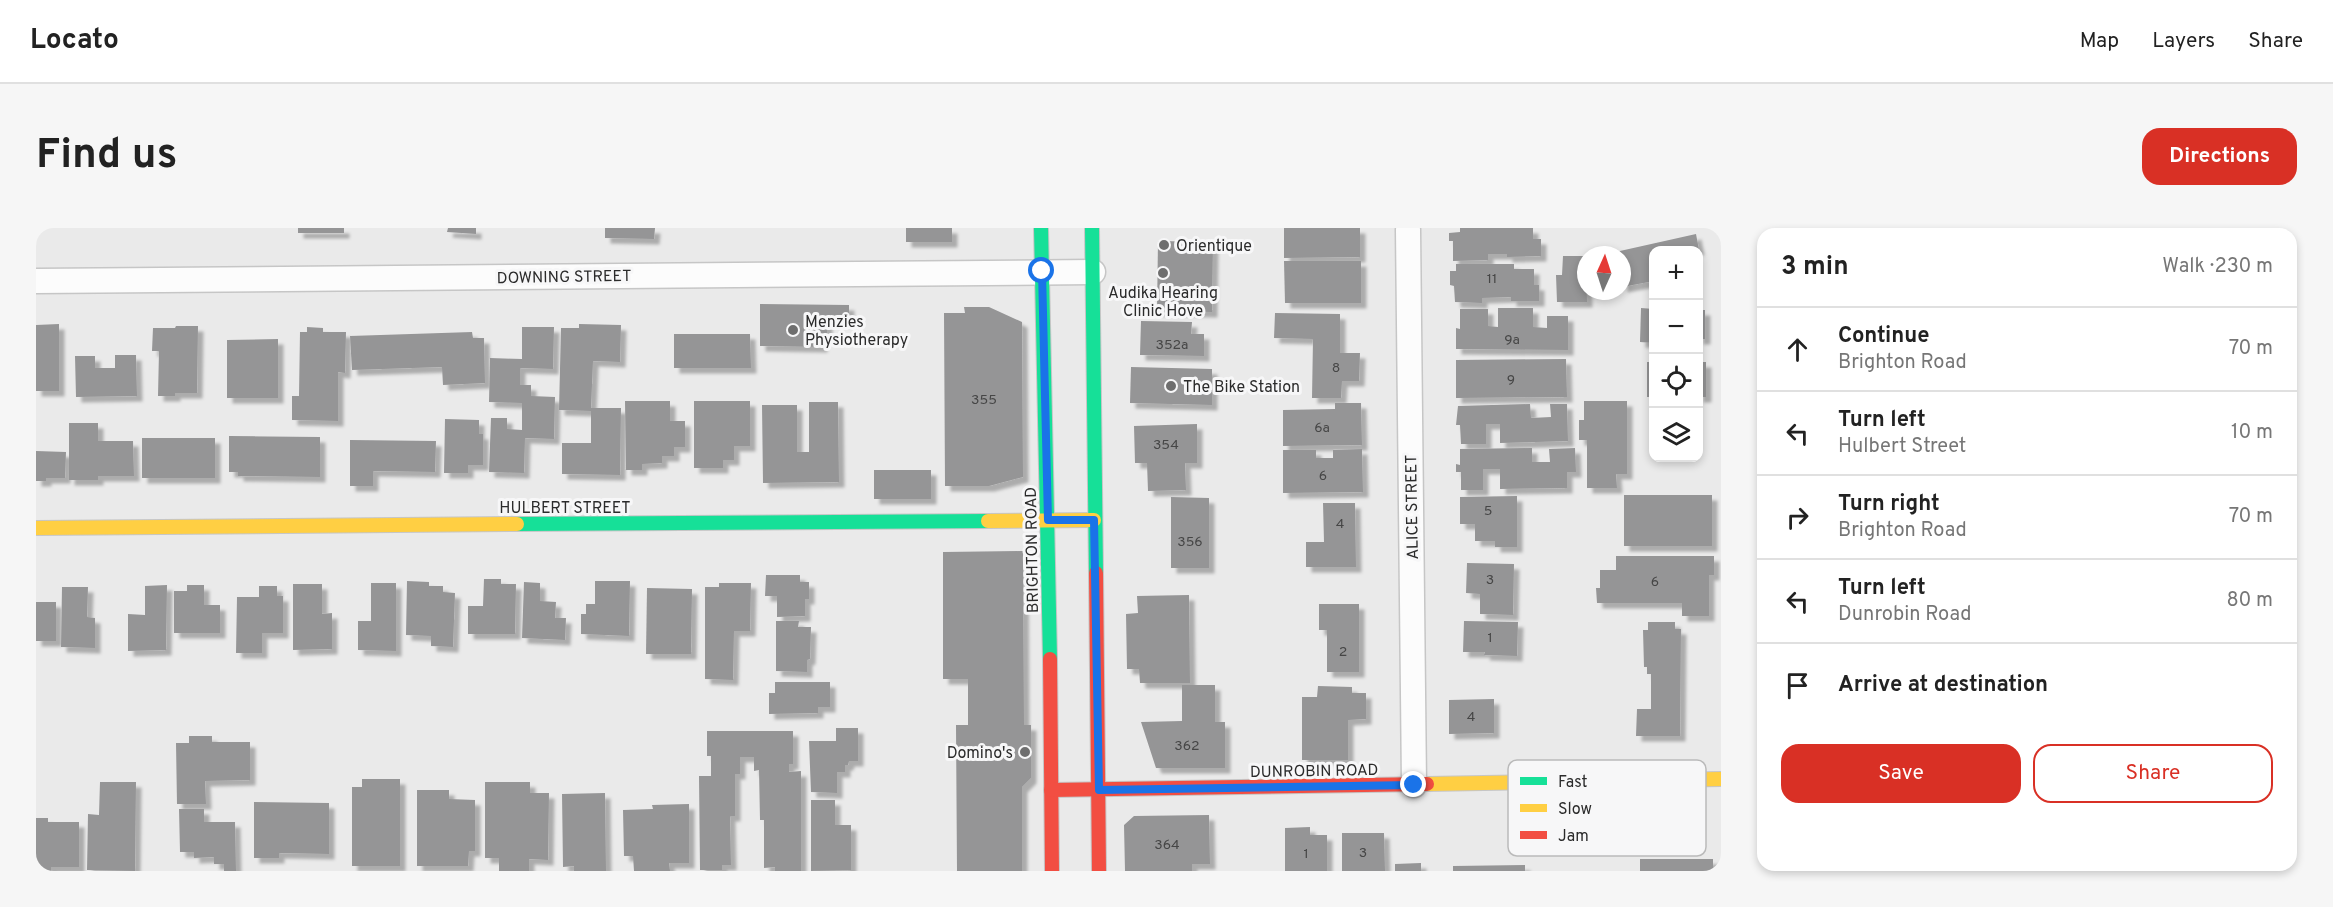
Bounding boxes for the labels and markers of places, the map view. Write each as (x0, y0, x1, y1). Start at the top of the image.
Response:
place label: Orientique (1176, 237, 1252, 257)
marker: Orientique (1157, 238, 1171, 252)
marker: Audika Hearing Clinic Hove (1156, 266, 1170, 280)
place label: Audika Hearing Clinic Hove (1108, 284, 1218, 322)
place label: Menzies Physiotherapy (805, 313, 908, 351)
marker: Menzies Physiotherapy (786, 323, 800, 337)
place label: The Bike Station (1183, 378, 1300, 398)
marker: The Bike Station (1164, 379, 1178, 393)
place label: Domino's (947, 744, 1013, 764)
marker: Domino's (1018, 745, 1032, 759)

